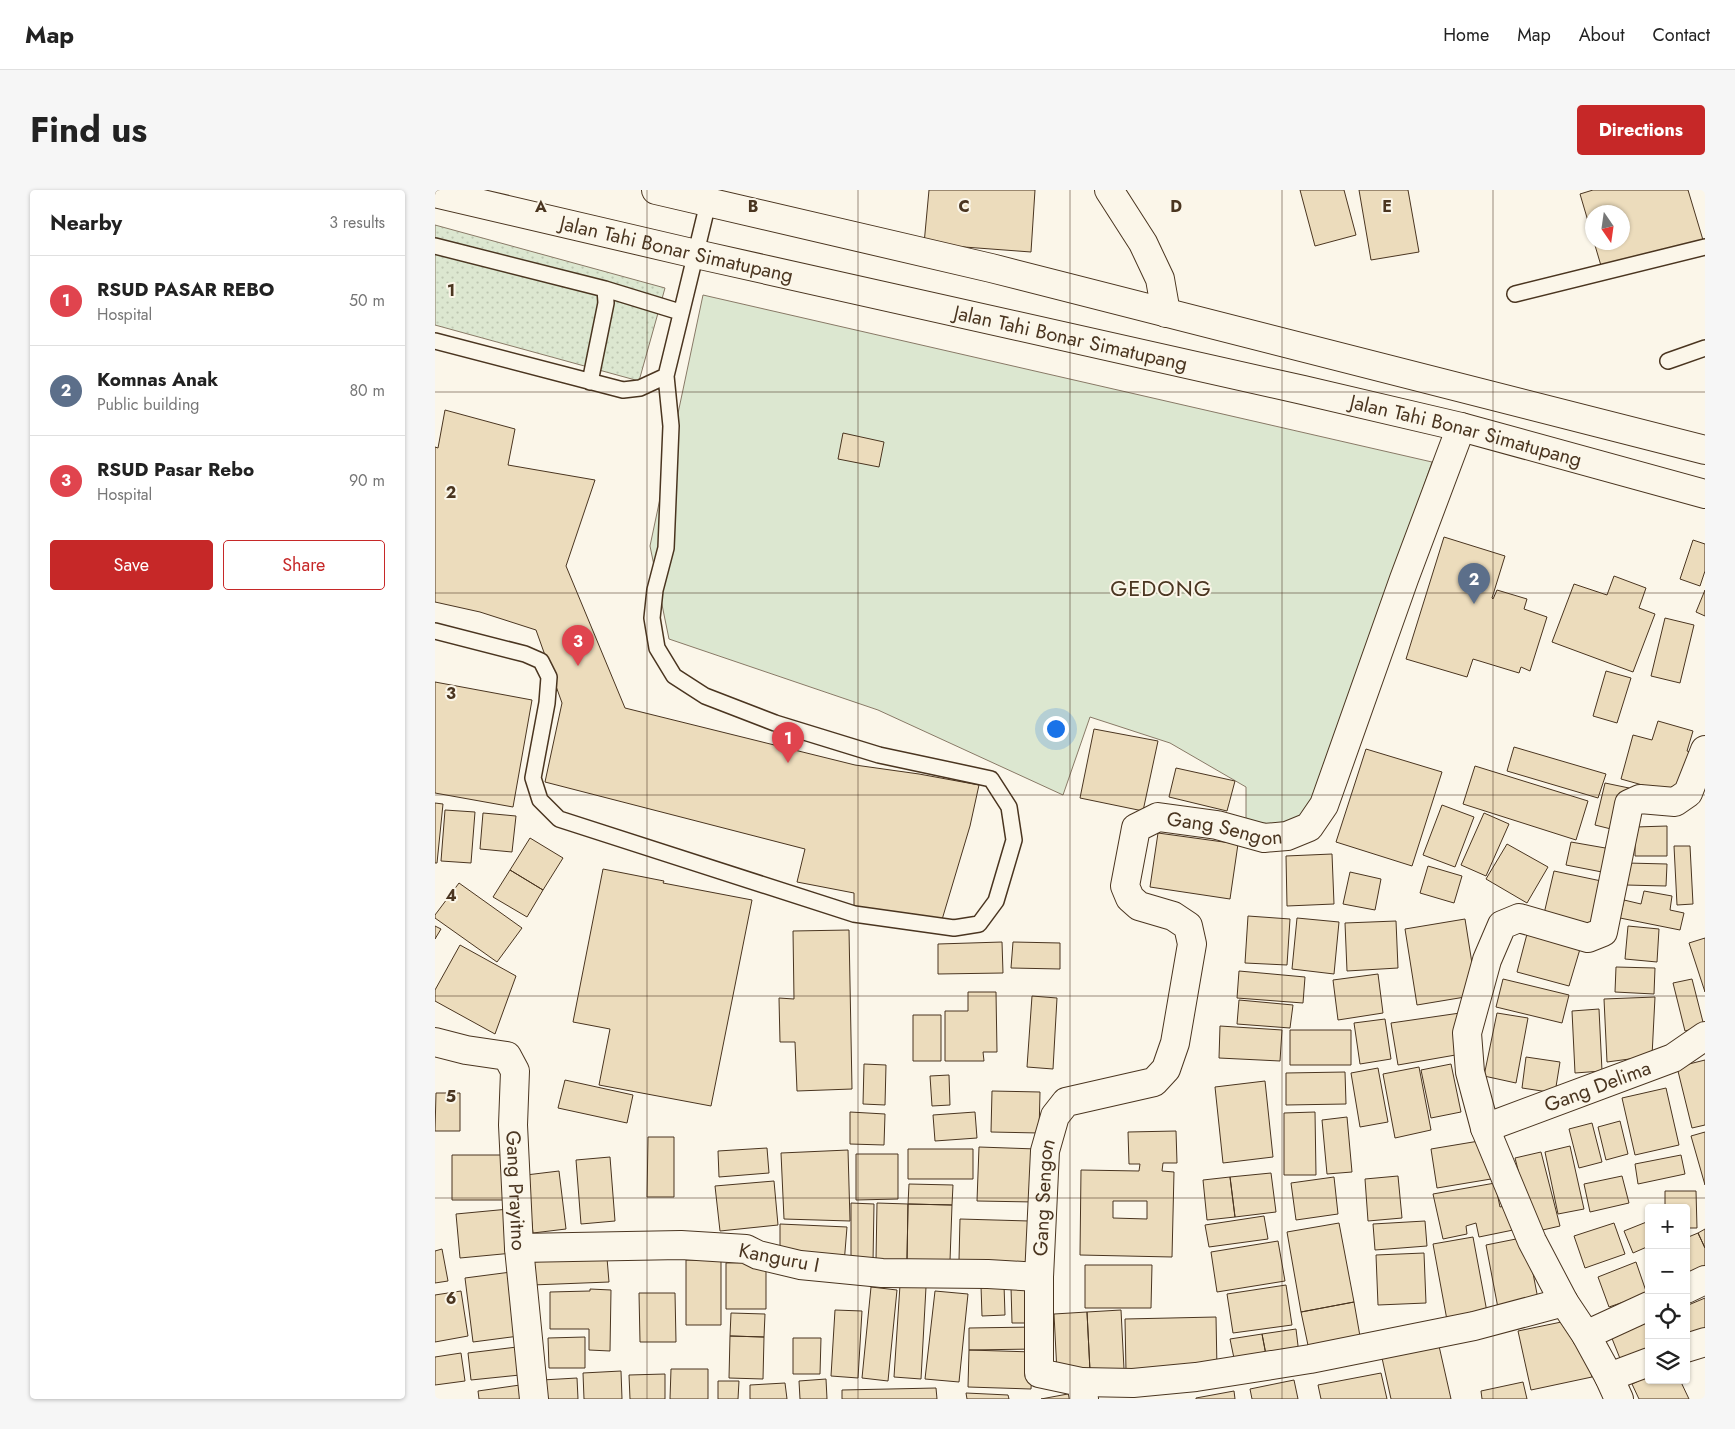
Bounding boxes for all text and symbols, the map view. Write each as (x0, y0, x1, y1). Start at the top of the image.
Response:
text: Map (25, 17, 74, 52)
text: Home (1443, 22, 1489, 48)
text: Map (1517, 22, 1551, 48)
text: About (1579, 22, 1624, 48)
text: Contact (1652, 22, 1710, 48)
text: Find us (30, 105, 147, 155)
button: Directions (1577, 105, 1705, 155)
text: A (534, 195, 547, 218)
text: B (748, 195, 758, 218)
text: C (958, 195, 970, 218)
text: D (1170, 195, 1182, 218)
text: E (1382, 195, 1392, 218)
north arrow (1585, 205, 1630, 250)
street label: Jalan Tahi Bonar Simatupang (554, 207, 796, 290)
text: Nearby (50, 208, 122, 238)
text: 3 results (329, 211, 385, 234)
text: RSUD PASAR REBO (97, 276, 274, 303)
text: 1 (447, 279, 455, 302)
text: 1 (62, 289, 70, 312)
text: 50 m (349, 289, 385, 312)
street label: Jalan Tahi Bonar Simatupang (948, 297, 1190, 378)
text: Hospital (97, 303, 152, 326)
text: Komnas Anak (97, 366, 218, 393)
text: 2 (61, 379, 71, 402)
text: 80 m (349, 379, 385, 402)
street label: Jalan Tahi Bonar Simatupang (1344, 386, 1585, 474)
text: Public building (97, 393, 199, 416)
text: RSUD Pasar Rebo (97, 456, 254, 483)
text: 3 (61, 469, 71, 492)
text: 90 m (349, 469, 385, 492)
text: 2 (446, 481, 456, 504)
text: Hospital (97, 483, 152, 506)
button: Save (50, 540, 213, 590)
button: Share (223, 540, 385, 590)
pin: 2 (1458, 563, 1490, 604)
district label: GEDONG (1110, 572, 1212, 604)
pin: 3 (562, 625, 594, 666)
text: 3 (446, 682, 456, 705)
your location (1043, 716, 1069, 742)
pin: 1 (772, 722, 804, 763)
street label: Gang Sengon (1165, 804, 1284, 853)
text: 4 (445, 884, 457, 907)
street label: Gang Delima (1540, 1053, 1655, 1119)
text: 5 (446, 1085, 456, 1108)
street label: Gang Prayitno (499, 1130, 534, 1251)
street label: Gang Sengon (1026, 1135, 1062, 1257)
map controls (1645, 1204, 1690, 1384)
button: + (1645, 1204, 1690, 1249)
street label: Kanguru I (736, 1236, 822, 1280)
button: − (1645, 1249, 1690, 1294)
text: 6 (446, 1287, 456, 1310)
button: locate (1645, 1294, 1690, 1339)
button: layers (1645, 1339, 1690, 1384)

